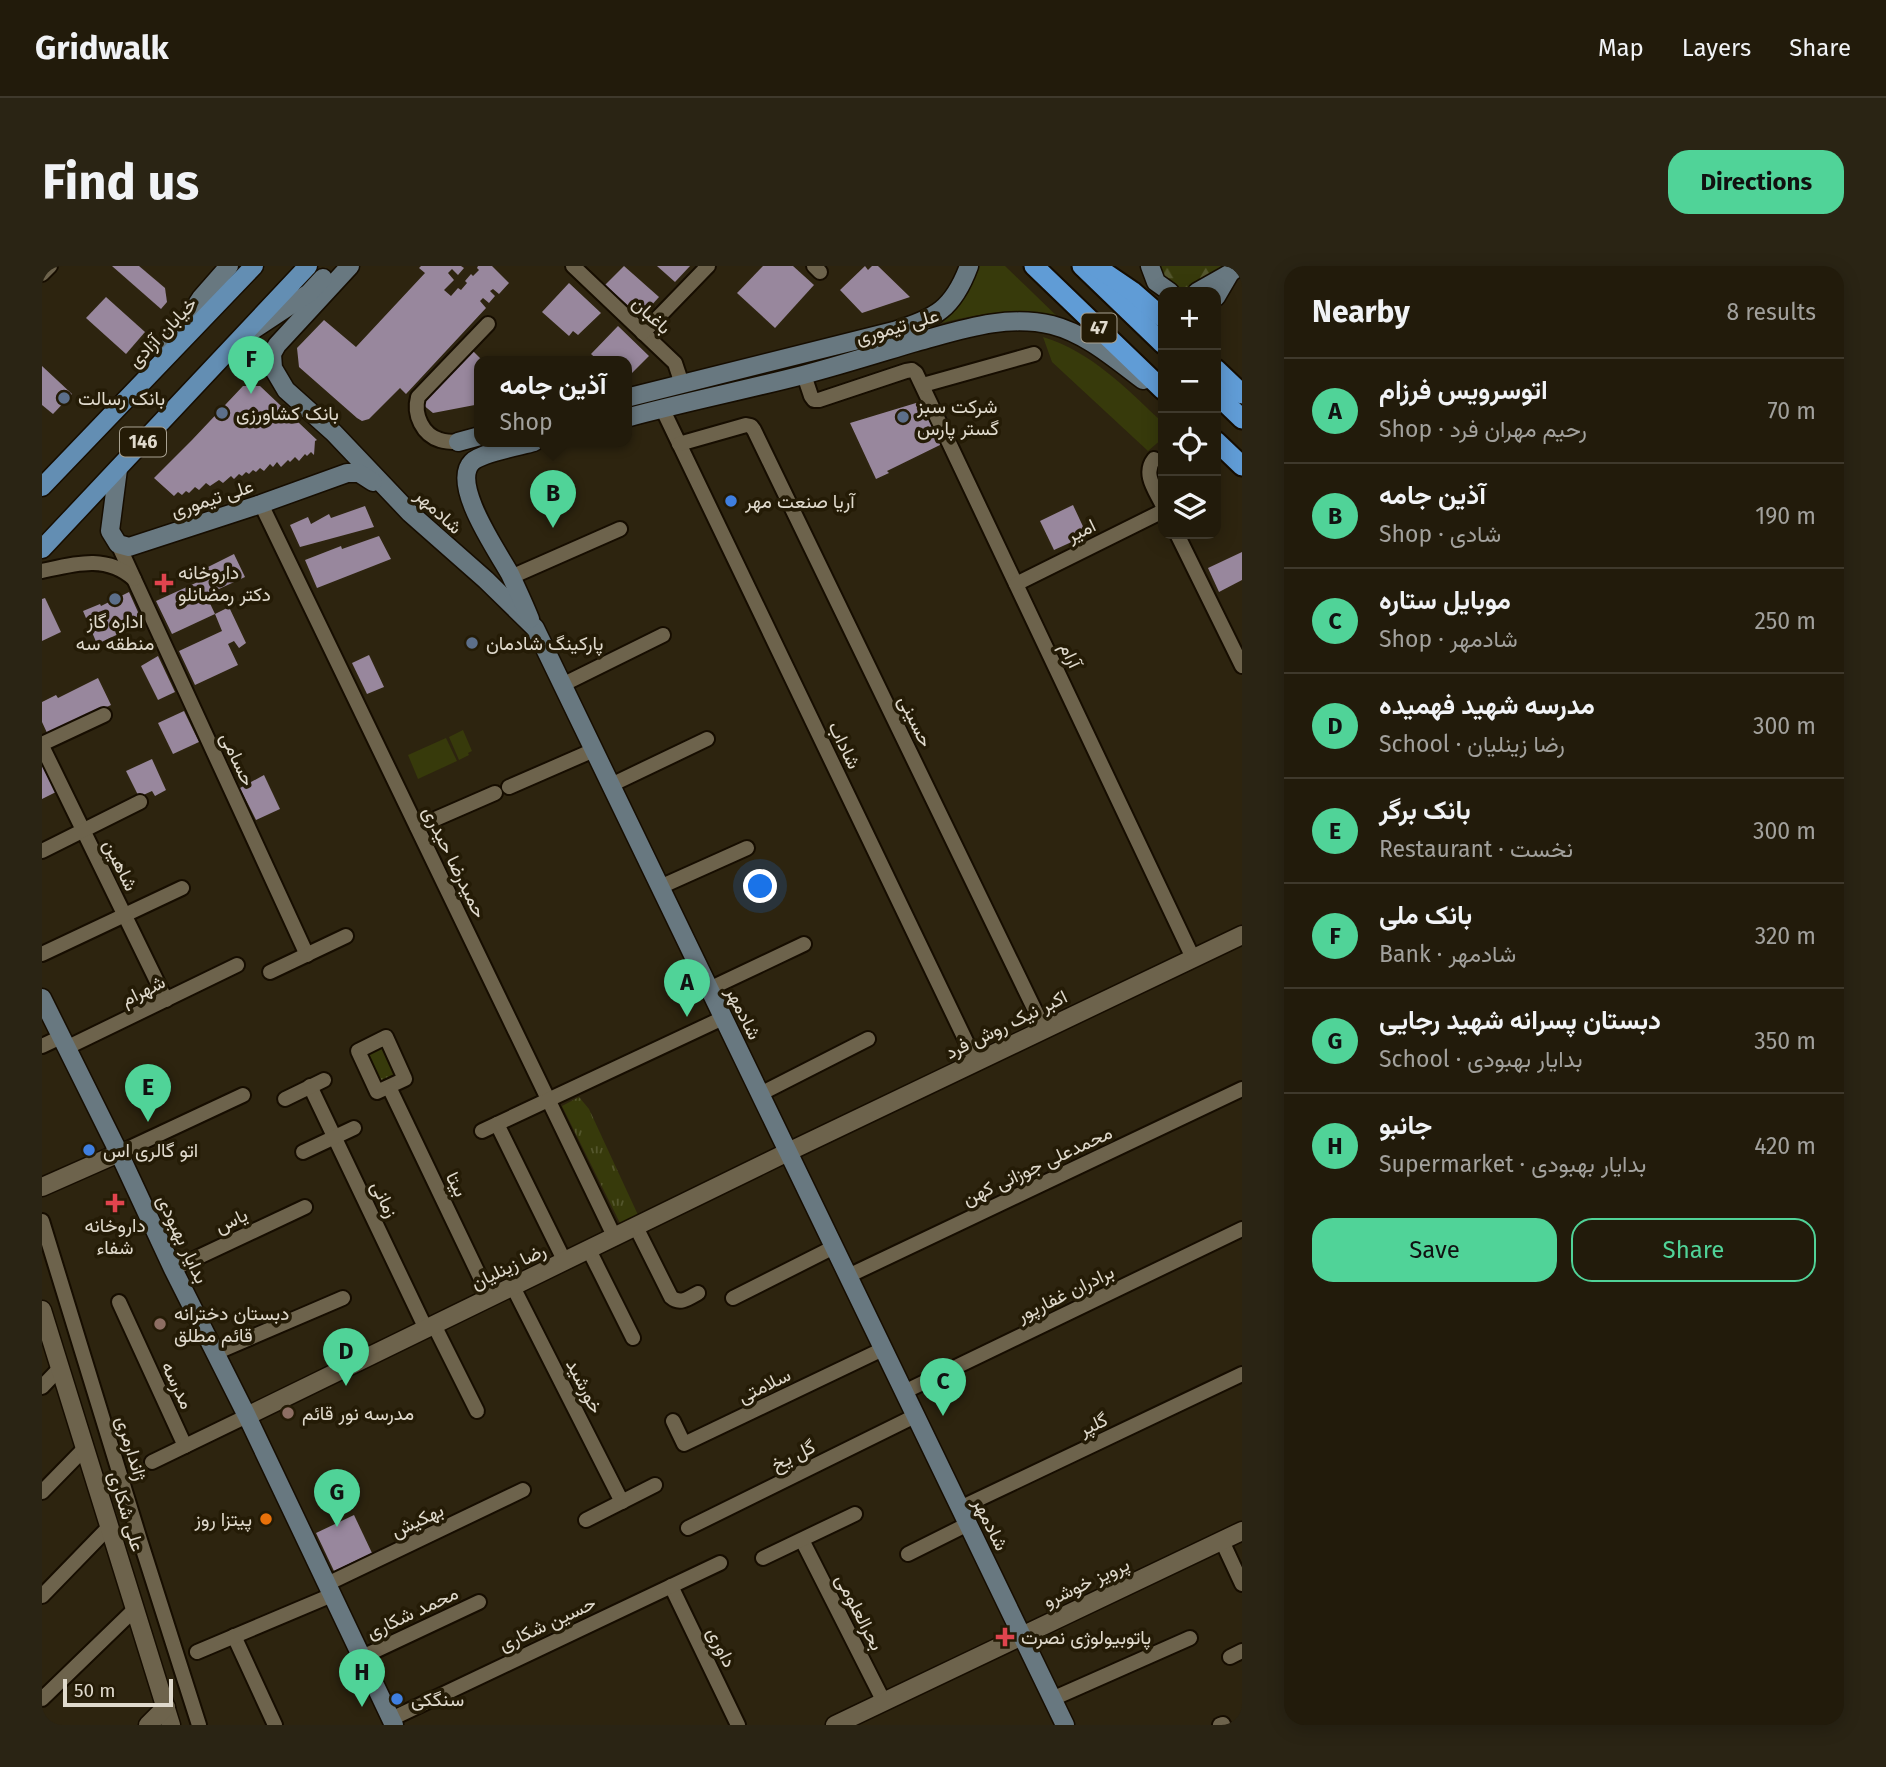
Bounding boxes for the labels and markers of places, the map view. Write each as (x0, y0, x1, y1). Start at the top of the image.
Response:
pin: F (228, 336, 274, 394)
place label: بانک رسالت (78, 387, 165, 410)
marker: بانک رسالت (56, 390, 72, 406)
place label: شرکت سبز گستر پارس (916, 395, 999, 442)
place label: بانک کشاورزی (236, 402, 339, 425)
marker: بانک کشاورزی (214, 405, 230, 421)
marker: شرکت سبز گستر پارس (895, 409, 911, 425)
pin: B (530, 470, 576, 528)
place label: آریا صنعت مهر (744, 490, 856, 513)
marker: آریا صنعت مهر (723, 493, 739, 509)
place label: داروخانه دکتر رمضانلو (178, 561, 271, 606)
marker: داروخانه دکتر رمضانلو (156, 575, 172, 591)
marker: اداره گاز منطقه سه (107, 591, 123, 607)
place label: اداره گاز منطقه سه (76, 610, 154, 655)
place label: پارکینگ شادمان (486, 632, 603, 657)
marker: پارکینگ شادمان (464, 635, 480, 651)
pin: A (664, 959, 710, 1017)
pin: E (125, 1064, 171, 1122)
place label: اتو گالری اس (103, 1139, 198, 1162)
marker: اتو گالری اس (81, 1142, 97, 1158)
marker: داروخانه شفاء (107, 1195, 123, 1211)
place label: داروخانه شفاء (84, 1214, 146, 1259)
place label: دبستان دخترانه قائم مطلق (174, 1302, 289, 1348)
marker: دبستان دخترانه قائم مطلق (152, 1316, 168, 1332)
pin: D (323, 1328, 369, 1386)
pin: C (920, 1358, 966, 1416)
place label: مدرسه نور قائم (302, 1402, 414, 1426)
marker: مدرسه نور قائم (280, 1405, 296, 1421)
pin: G (314, 1469, 360, 1527)
place label: پیتزا روز (194, 1508, 252, 1533)
marker: پیتزا روز (258, 1511, 274, 1527)
place label: پاتوبیولوژی نصرت (1021, 1626, 1151, 1651)
marker: پاتوبیولوژی نصرت (995, 1627, 1015, 1647)
pin: H (339, 1649, 385, 1707)
place label: سنگکی (411, 1688, 464, 1711)
marker: سنگکی (389, 1691, 405, 1707)

